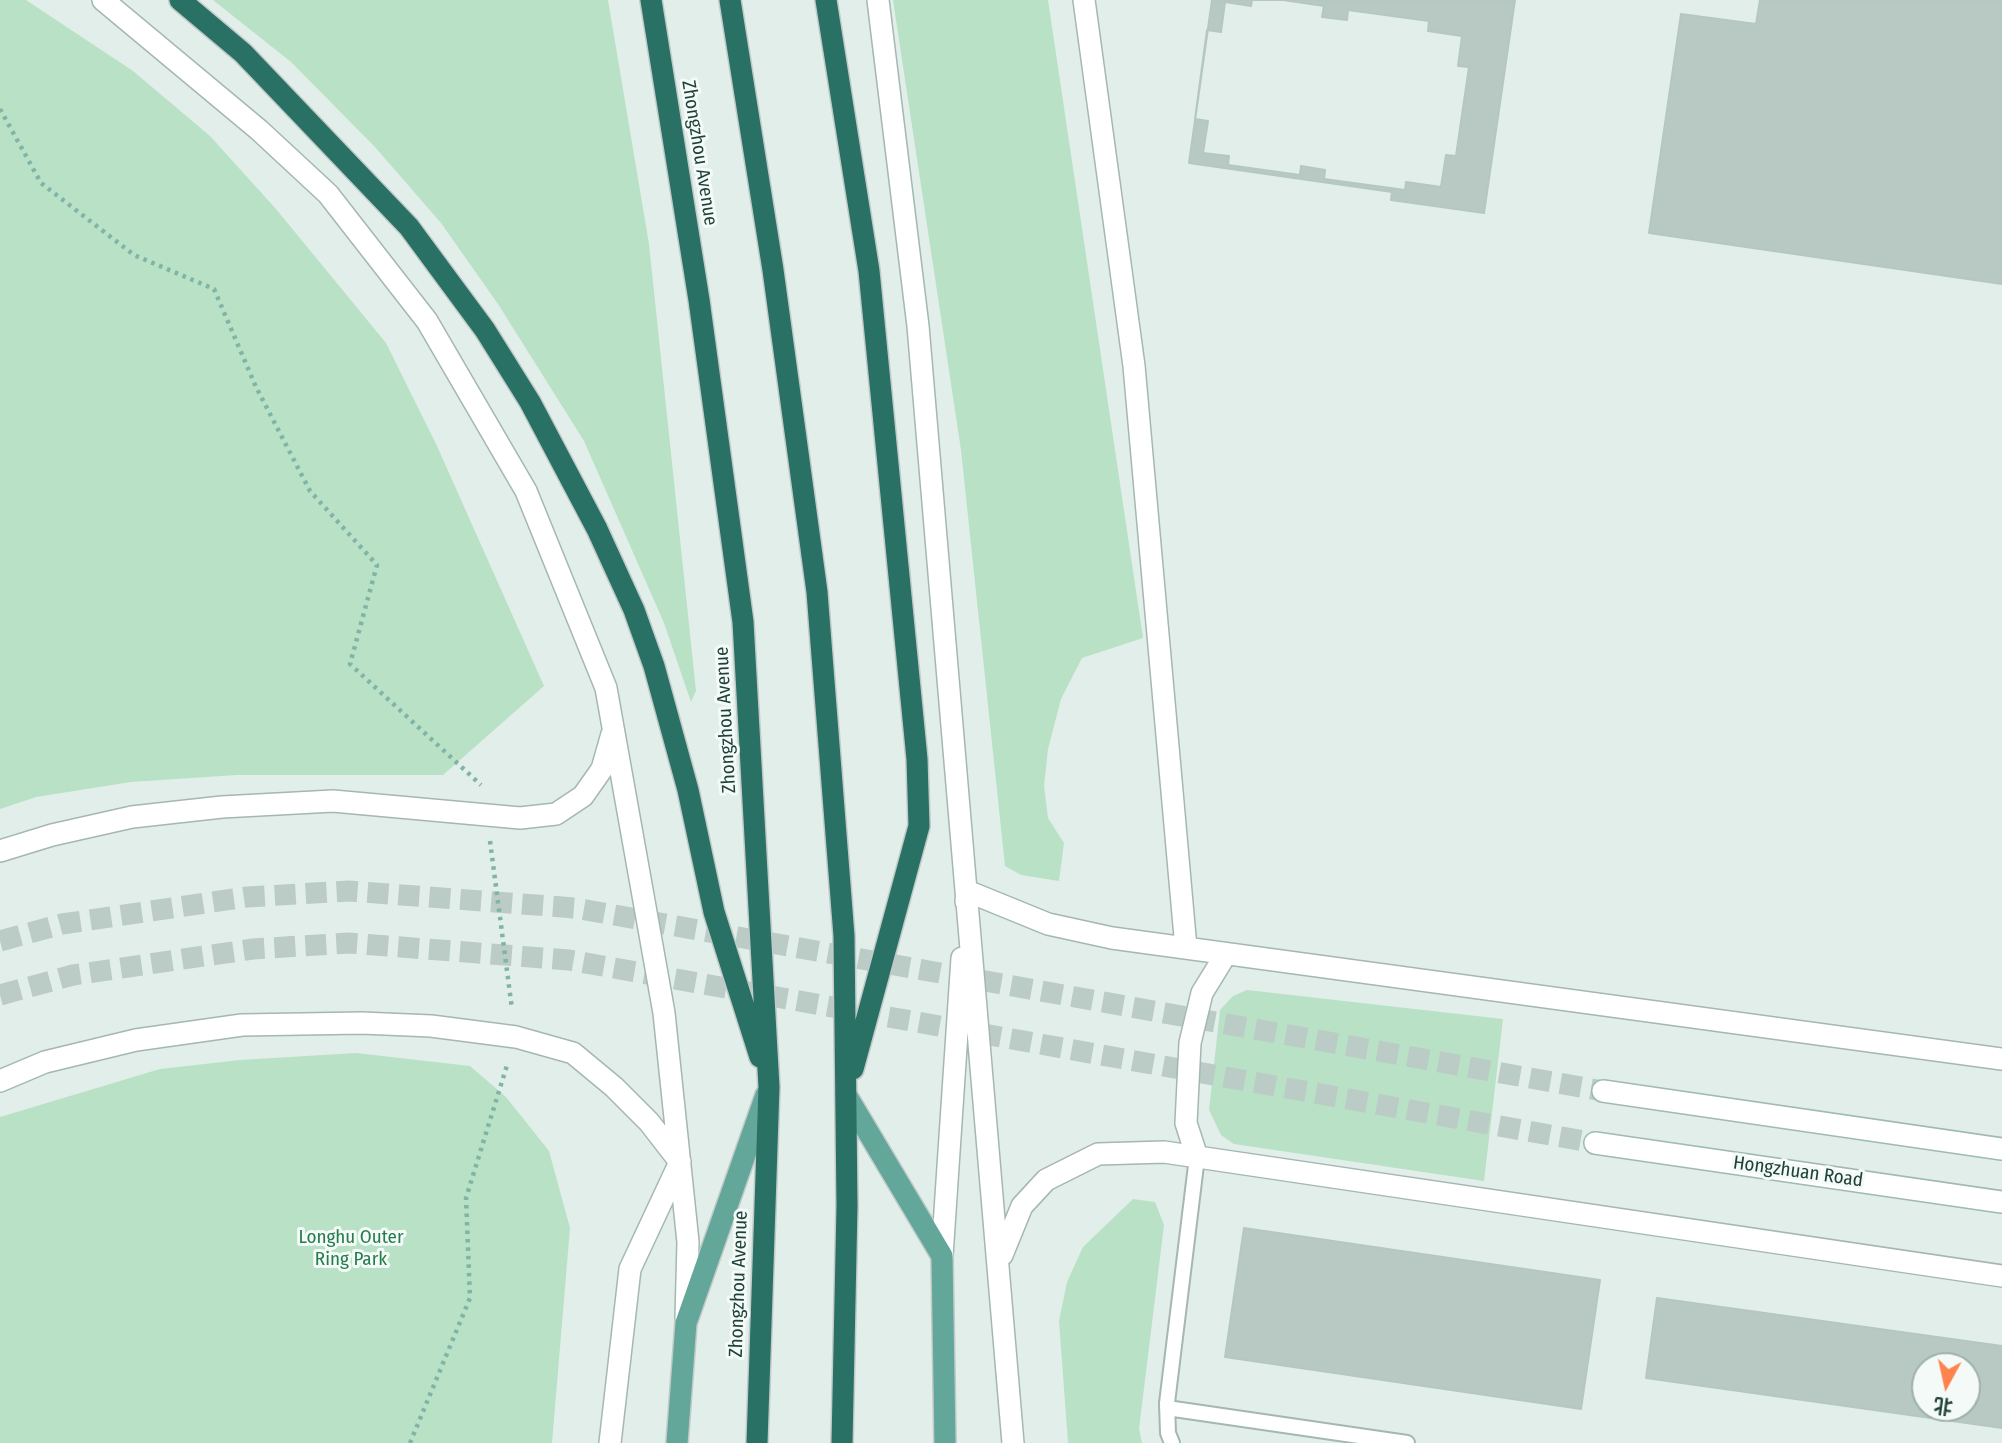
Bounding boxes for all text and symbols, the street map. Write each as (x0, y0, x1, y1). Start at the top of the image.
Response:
street label: Zhongzhou Avenue (676, 79, 722, 227)
street label: Zhongzhou Avenue (711, 646, 741, 794)
street label: Hongzhuan Road (1732, 1152, 1864, 1192)
street label: Zhongzhou Avenue (725, 1210, 753, 1358)
park label: Longhu Outer Ring Park (298, 1227, 404, 1271)
north arrow (1911, 1352, 1981, 1422)
text: 北 (1932, 1394, 1954, 1419)

